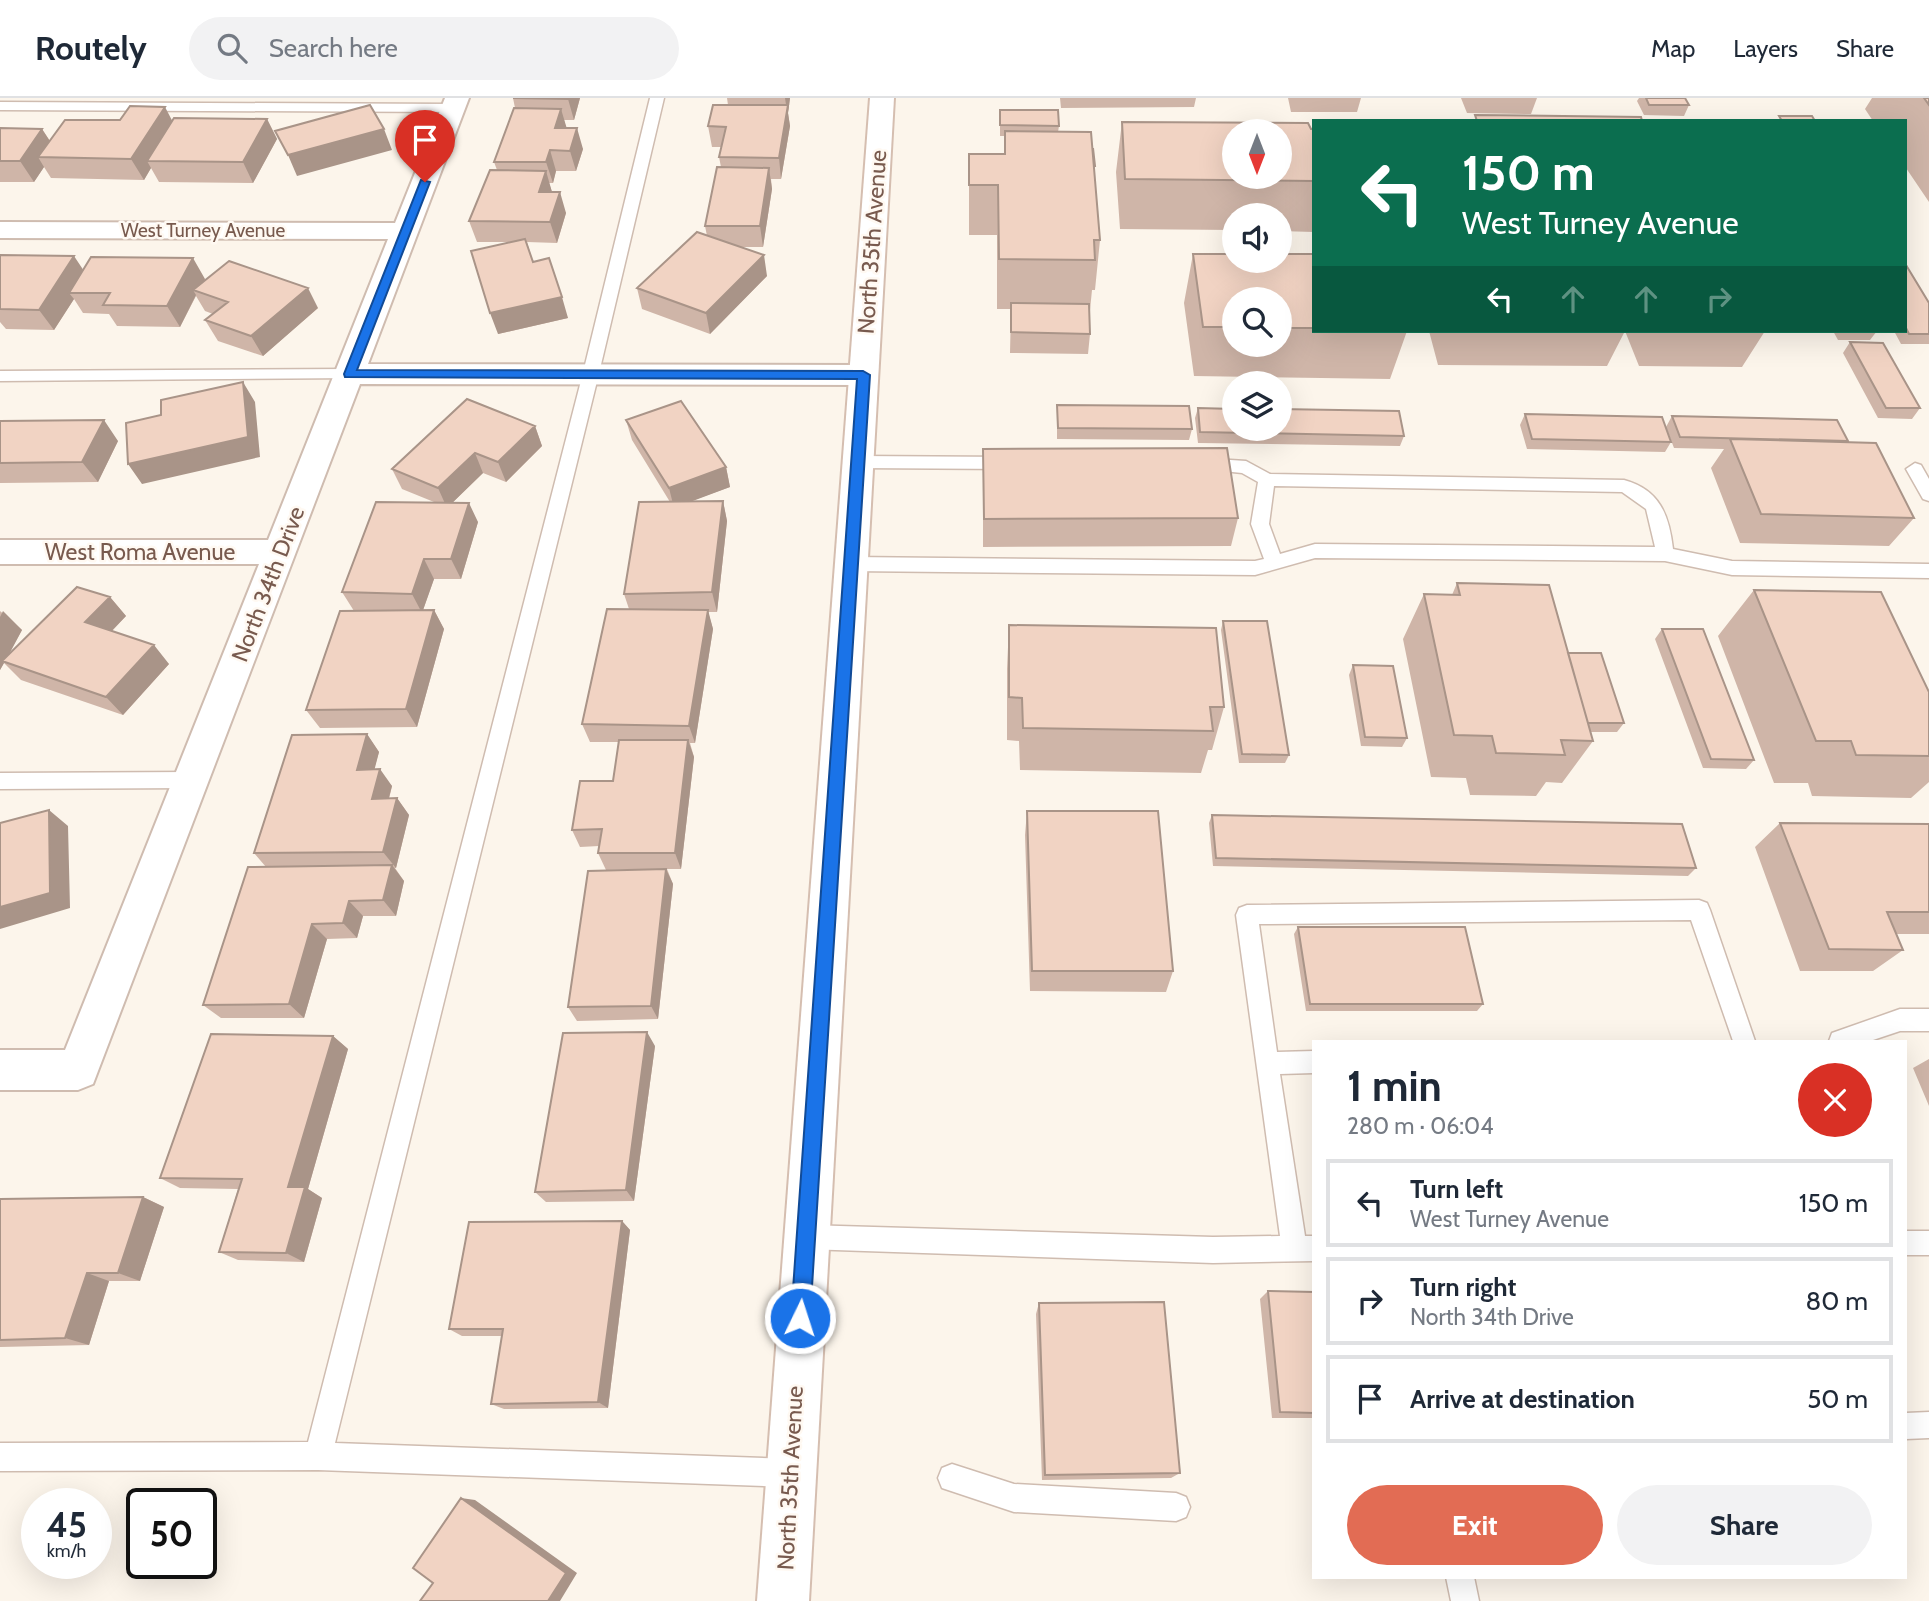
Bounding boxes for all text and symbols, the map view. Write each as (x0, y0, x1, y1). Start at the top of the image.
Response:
search box (189, 17, 679, 80)
text: Routely (35, 28, 147, 68)
icon: search (213, 29, 251, 67)
text: Search here (269, 32, 398, 64)
text: Map (1651, 34, 1695, 63)
text: Layers (1733, 34, 1798, 63)
text: Share (1836, 34, 1894, 63)
pin (395, 110, 455, 182)
north arrow (1222, 119, 1292, 189)
map controls (1222, 119, 1292, 441)
icon: arrive (406, 121, 444, 159)
text: 150 m (1462, 143, 1595, 202)
icon: left (1347, 147, 1438, 238)
street label: North 35th Avenue (852, 149, 892, 335)
button: sound (1222, 203, 1292, 273)
text: West Turney Avenue (1462, 203, 1739, 242)
street label: West Turney Avenue (121, 219, 285, 242)
icon: left (1481, 280, 1519, 318)
icon: ahead (1554, 280, 1592, 318)
icon: ahead (1627, 280, 1665, 318)
icon: right (1700, 280, 1738, 318)
button: search (1222, 287, 1292, 357)
button: layers (1222, 371, 1292, 441)
street label: North 34th Drive (226, 502, 311, 666)
street label: West Roma Avenue (45, 538, 235, 566)
text: 1 min (1347, 1060, 1442, 1112)
button: close (1798, 1063, 1872, 1137)
text: 280 m · 06:04 (1347, 1112, 1493, 1140)
text: Turn left (1410, 1173, 1503, 1205)
icon: left (1351, 1184, 1389, 1222)
text: 150 m (1799, 1187, 1868, 1219)
text: West Turney Avenue (1410, 1205, 1609, 1233)
text: Turn right (1410, 1271, 1516, 1303)
position arrow (763, 1281, 837, 1355)
icon: right (1351, 1282, 1389, 1320)
text: 80 m (1805, 1285, 1868, 1317)
text: North 34th Drive (1410, 1303, 1574, 1331)
icon: arrive (1351, 1380, 1389, 1418)
text: Arrive at destination (1410, 1383, 1635, 1415)
text: 50 m (1807, 1383, 1868, 1415)
street label: North 35th Avenue (771, 1385, 809, 1571)
button: Exit (1347, 1485, 1603, 1565)
button: Share (1617, 1485, 1872, 1565)
speed limit sign: 50 (126, 1488, 217, 1579)
text: 45 (46, 1503, 87, 1546)
text: km/h (47, 1540, 86, 1562)

